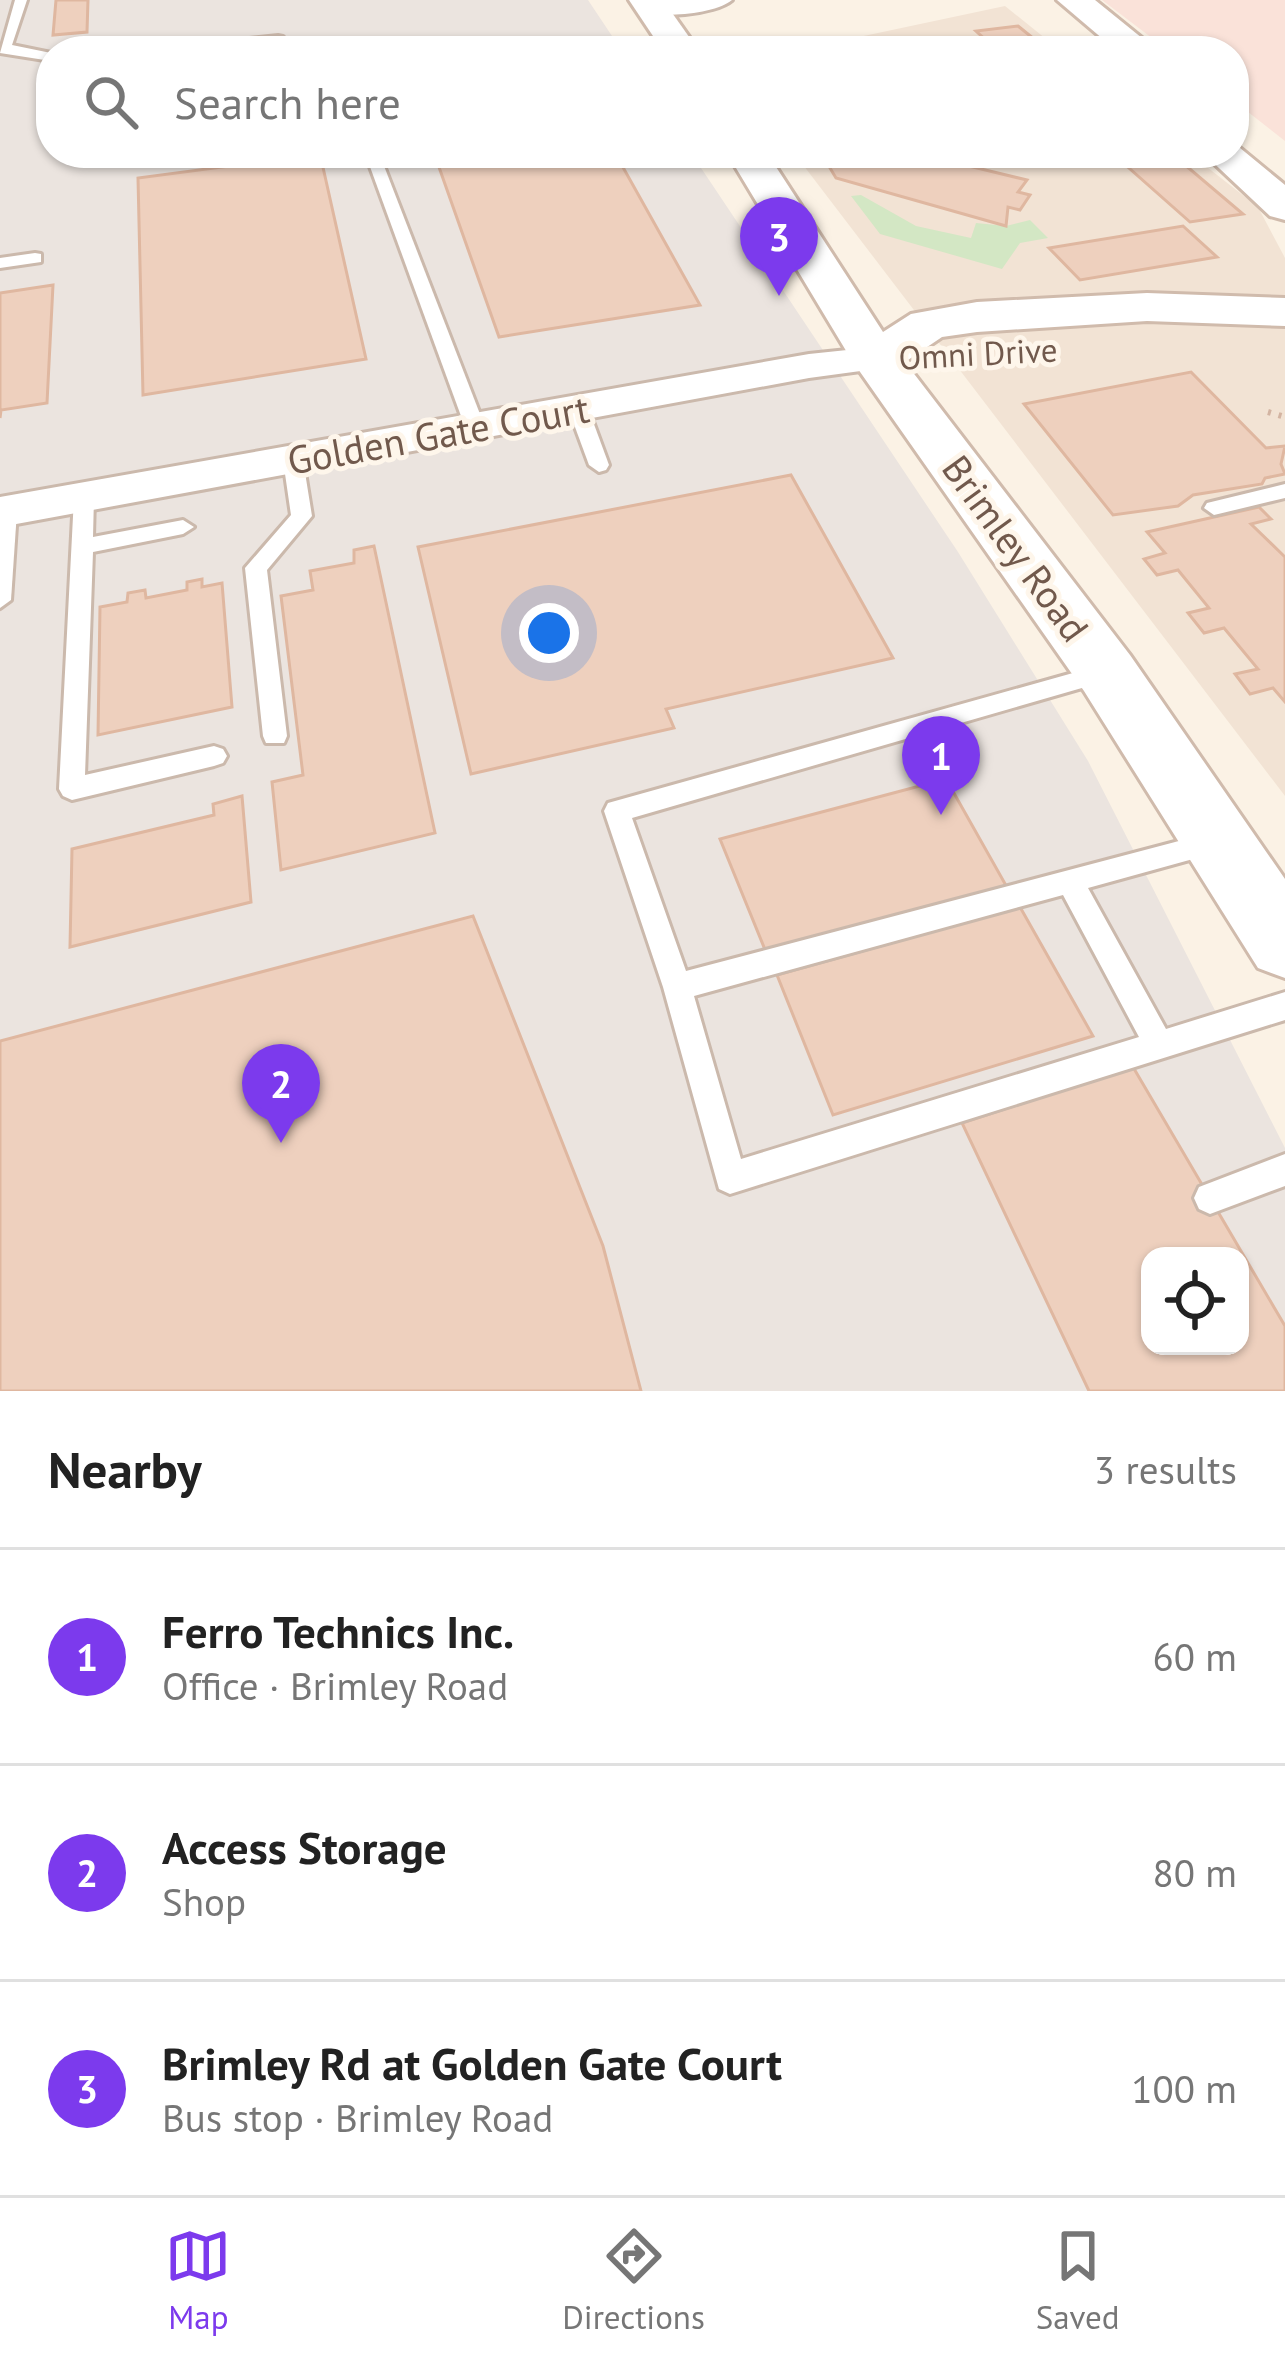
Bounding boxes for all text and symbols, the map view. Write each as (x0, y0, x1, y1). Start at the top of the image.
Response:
search box (36, 36, 1249, 168)
icon: search (78, 69, 144, 135)
text: Search here (174, 73, 401, 131)
pin: 3 (740, 197, 818, 296)
street label: Omni Drive (897, 327, 1059, 379)
street label: Golden Gate Court (283, 382, 593, 486)
street label: Brimley Road (931, 445, 1101, 651)
your location (519, 603, 579, 663)
pin: 1 (902, 716, 980, 815)
pin: 2 (242, 1044, 320, 1143)
map controls (1141, 1247, 1249, 1355)
button: locate (1141, 1247, 1249, 1355)
text: Nearby (48, 1436, 202, 1502)
text: 3 results (1094, 1444, 1237, 1495)
text: Ferro Technics Inc. (162, 1602, 514, 1660)
text: 1 (76, 1631, 98, 1682)
text: 60 m (1152, 1631, 1237, 1682)
text: Office · Brimley Road (162, 1660, 508, 1711)
text: Access Storage (162, 1818, 447, 1876)
text: 2 (76, 1847, 98, 1898)
text: 80 m (1152, 1847, 1237, 1898)
text: Shop (162, 1876, 246, 1927)
text: Brimley Rd at Golden Gate Court (162, 2034, 782, 2092)
text: 3 (76, 2063, 98, 2114)
text: 100 m (1131, 2063, 1237, 2114)
text: Bus stop · Brimley Road (162, 2092, 553, 2143)
tab: Map (165, 2223, 231, 2338)
tab: Directions (562, 2223, 705, 2338)
tab: Saved (1036, 2223, 1120, 2338)

